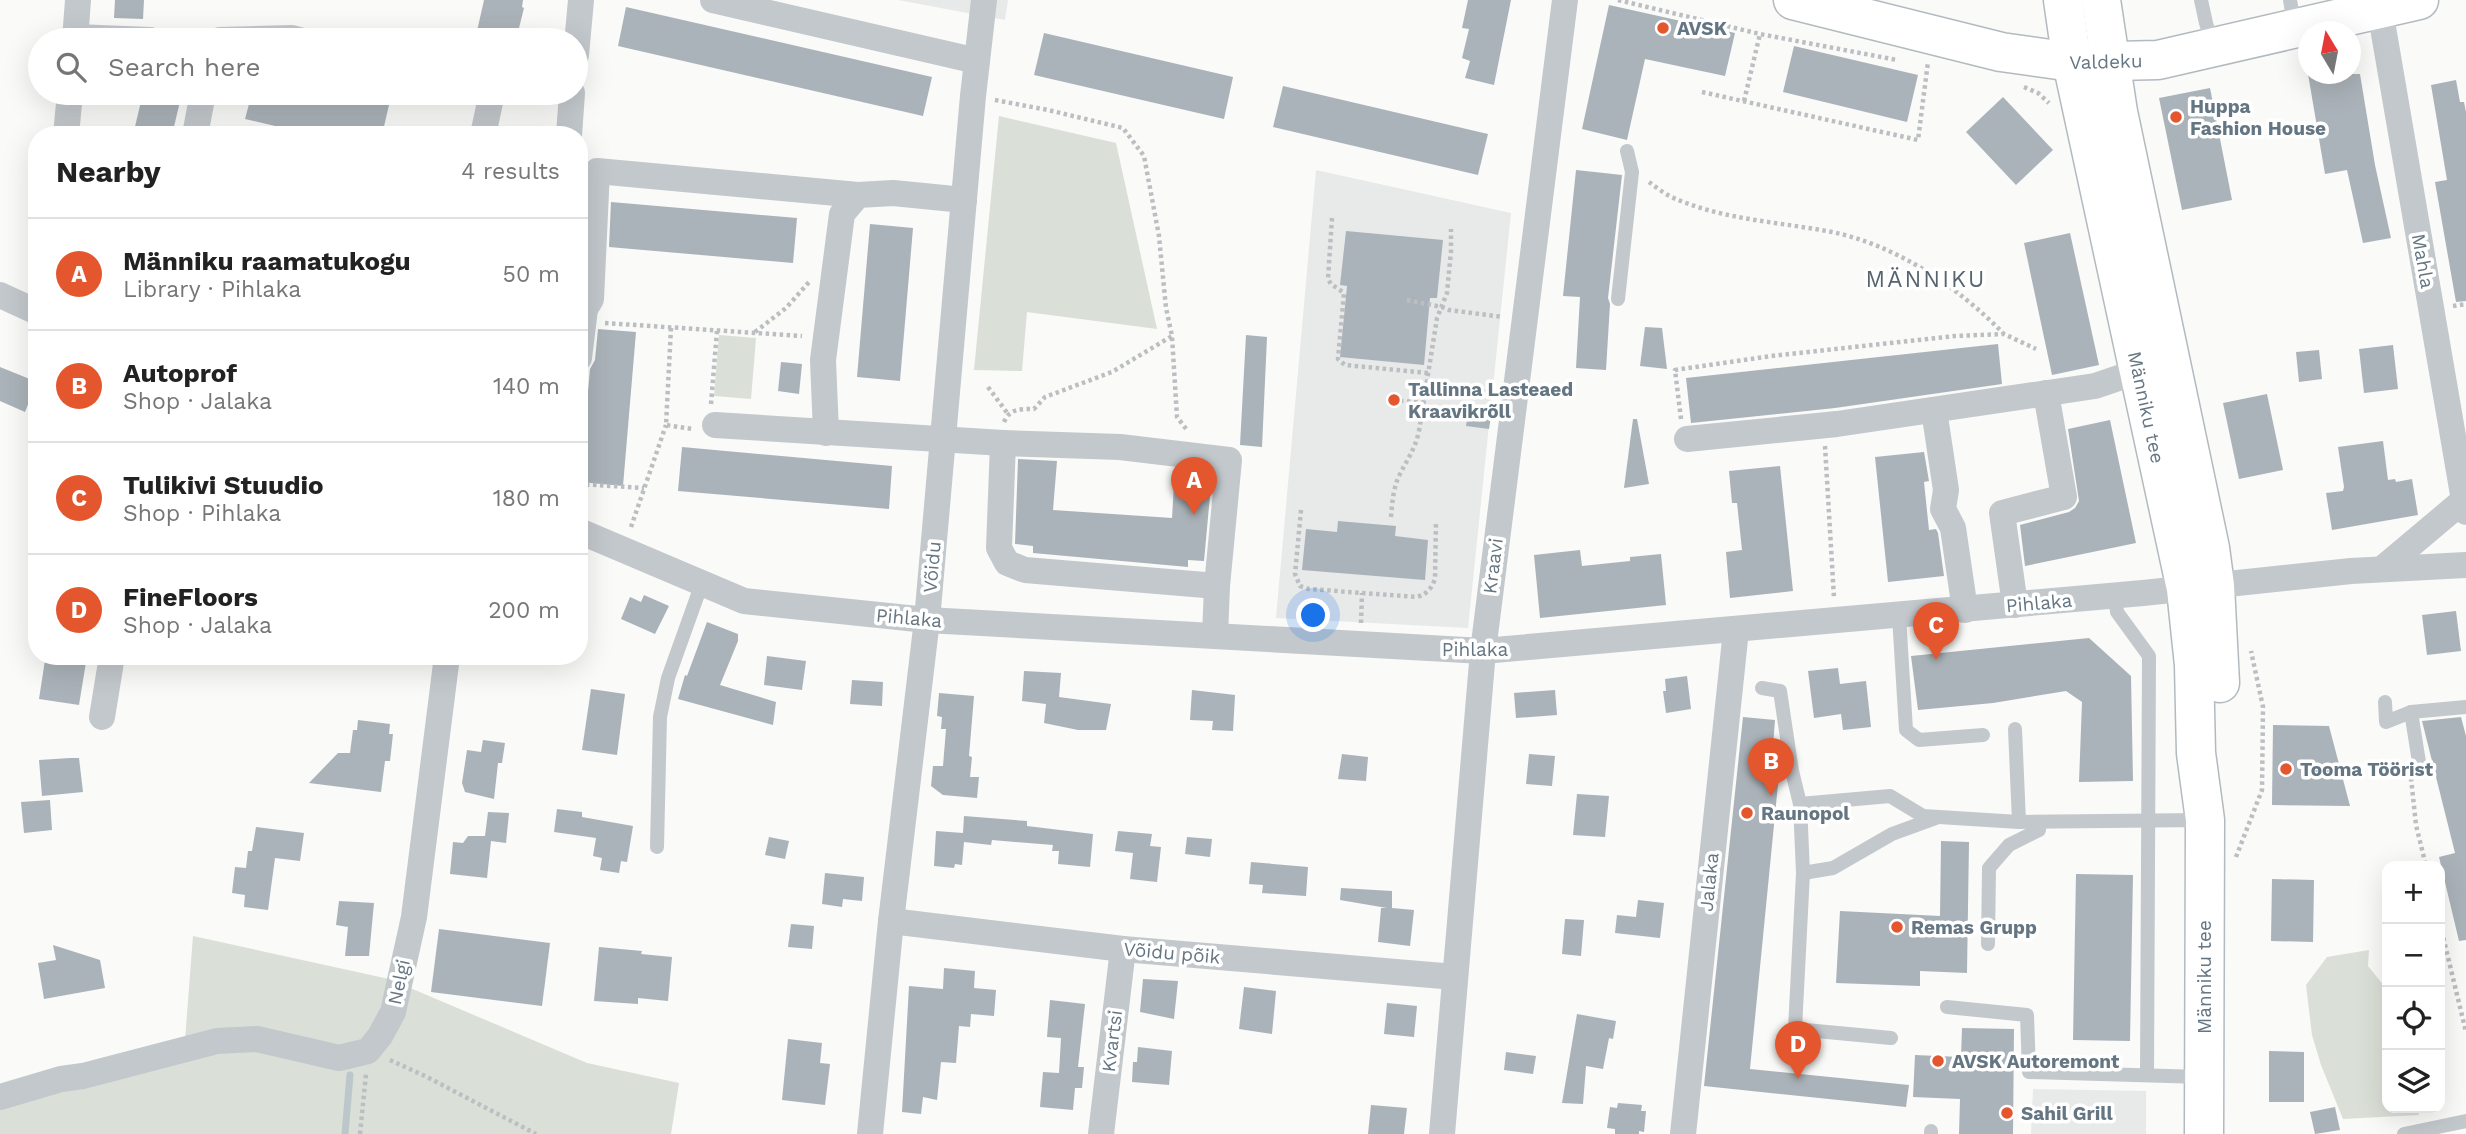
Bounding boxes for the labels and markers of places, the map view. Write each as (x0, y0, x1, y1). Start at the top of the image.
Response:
place label: AVSK (1677, 17, 1727, 40)
marker: AVSK (1655, 20, 1671, 36)
place label: Huppa Fashion House (2190, 95, 2326, 140)
marker: Huppa Fashion House (2168, 109, 2184, 125)
place label: Tallinna Lasteaed Kraavikrõll (1408, 378, 1573, 423)
marker: Tallinna Lasteaed Kraavikrõll (1386, 392, 1402, 408)
pin: A (1171, 457, 1217, 515)
pin: C (1913, 602, 1959, 660)
pin: B (1748, 738, 1794, 796)
place label: Tooma Töörist (2300, 758, 2434, 781)
marker: Tooma Töörist (2278, 761, 2294, 777)
place label: Raunopol (1761, 802, 1850, 825)
marker: Raunopol (1739, 805, 1755, 821)
place label: Remas Grupp (1911, 916, 2037, 939)
marker: Remas Grupp (1889, 919, 1905, 935)
pin: D (1775, 1021, 1821, 1079)
place label: AVSK Autoremont (1952, 1050, 2120, 1073)
marker: AVSK Autoremont (1930, 1053, 1946, 1069)
place label: Sahil Grill (2021, 1102, 2114, 1125)
marker: Sahil Grill (1999, 1105, 2015, 1121)

